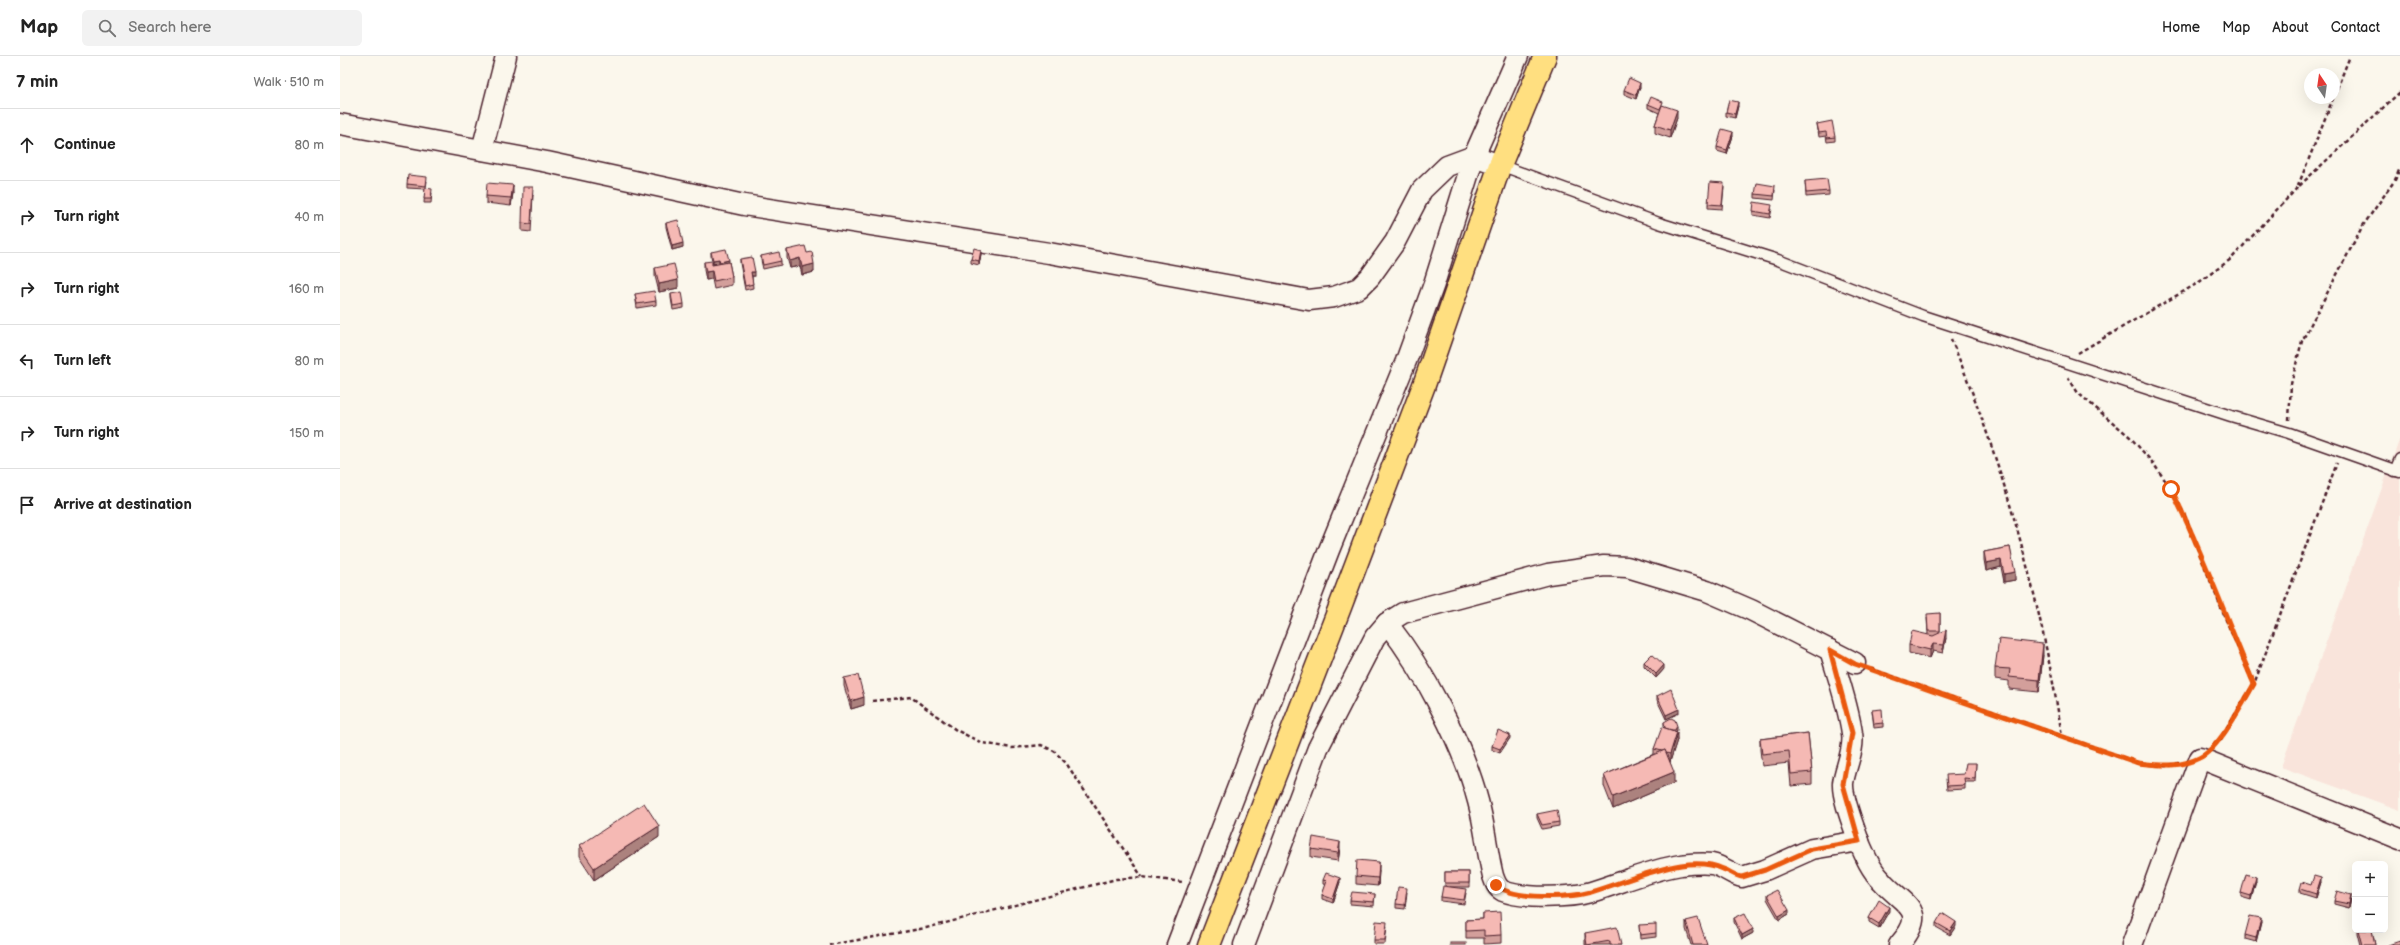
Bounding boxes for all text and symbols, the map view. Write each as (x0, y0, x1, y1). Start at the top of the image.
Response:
search box (82, 10, 362, 46)
text: Map (20, 16, 58, 39)
icon: search (96, 17, 118, 39)
text: Search here (128, 18, 211, 37)
text: Home (2162, 19, 2200, 36)
text: Map (2222, 19, 2250, 36)
text: About (2272, 19, 2309, 36)
text: Contact (2331, 19, 2380, 36)
north arrow (2304, 68, 2340, 104)
text: 7 min (16, 72, 58, 92)
text: Walk · 510 m (253, 74, 324, 90)
icon: ahead (16, 134, 38, 156)
text: Continue (54, 135, 116, 154)
text: 80 m (295, 137, 324, 153)
icon: right (16, 206, 38, 228)
text: Turn right (54, 207, 119, 226)
text: 40 m (294, 209, 324, 225)
icon: right (16, 278, 38, 300)
text: Turn right (54, 279, 119, 298)
text: 160 m (289, 281, 324, 297)
icon: left (16, 350, 38, 372)
text: Turn left (54, 351, 111, 370)
text: 80 m (295, 353, 324, 369)
icon: right (16, 422, 38, 444)
text: Turn right (54, 423, 119, 442)
text: 150 m (290, 425, 324, 441)
route start (2162, 480, 2180, 498)
icon: arrive (16, 494, 38, 516)
text: Arrive at destination (54, 495, 192, 514)
map controls (2352, 861, 2388, 933)
button: + (2352, 861, 2388, 897)
route end (1487, 876, 1505, 894)
button: − (2352, 897, 2388, 933)

